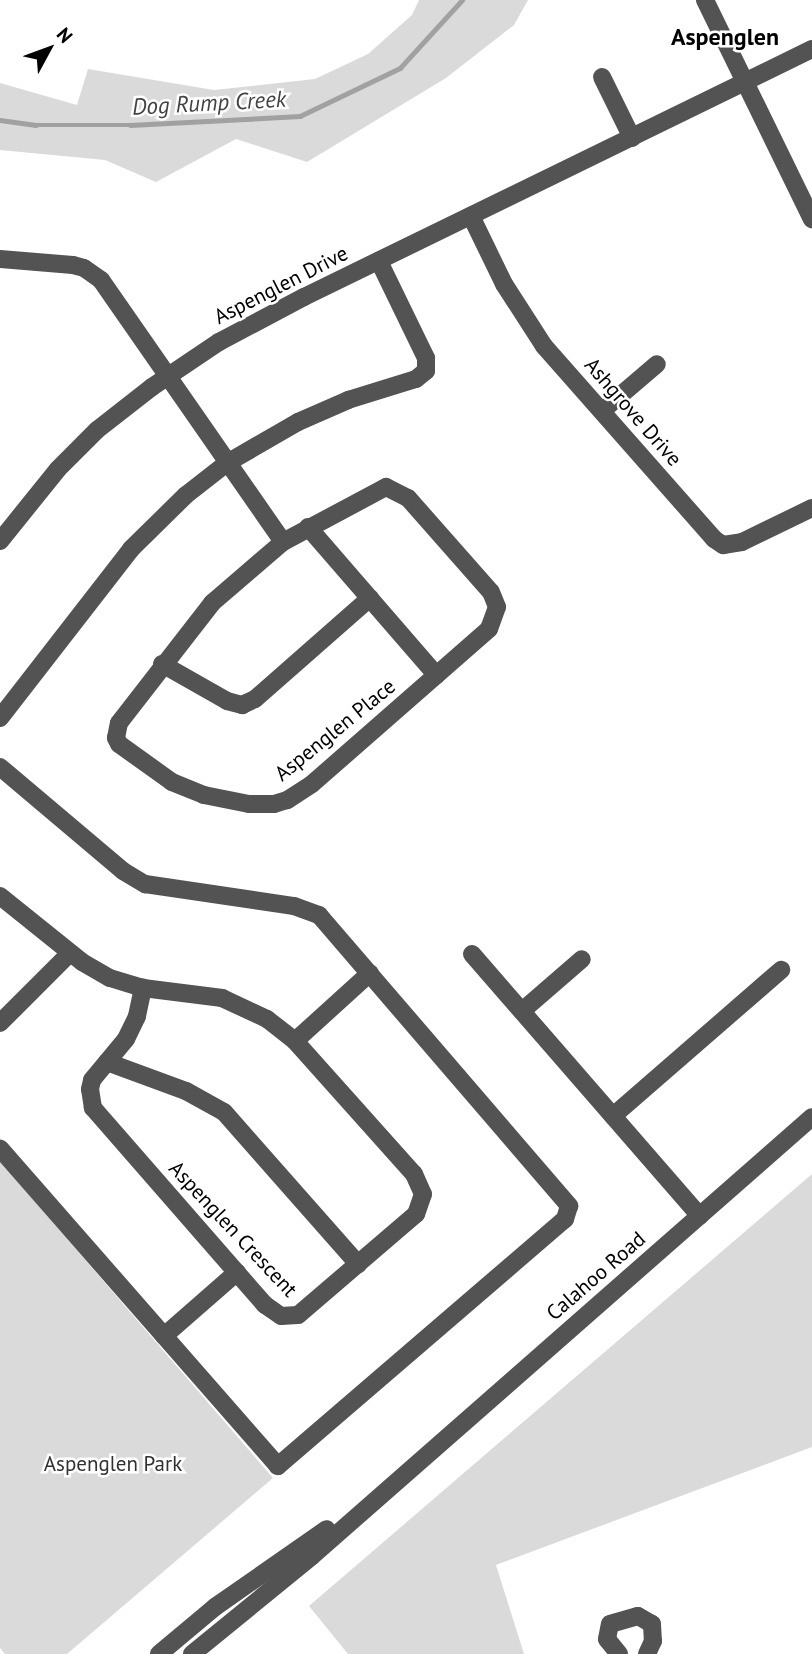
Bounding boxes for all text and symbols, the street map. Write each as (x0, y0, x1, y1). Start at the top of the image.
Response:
north arrow (14, 14, 84, 84)
text: N (52, 23, 78, 48)
district label: Aspenglen (671, 23, 779, 51)
water label: Dog Rump Creek (131, 85, 287, 121)
street label: Aspenglen Drive (210, 240, 352, 330)
street label: Ashgrove Drive (579, 353, 687, 471)
street label: Aspenglen Place (270, 674, 400, 786)
street label: Aspenglen Crescent (164, 1156, 302, 1302)
street label: Calahoo Road (541, 1226, 651, 1326)
park label: Aspenglen Park (44, 1451, 182, 1477)

